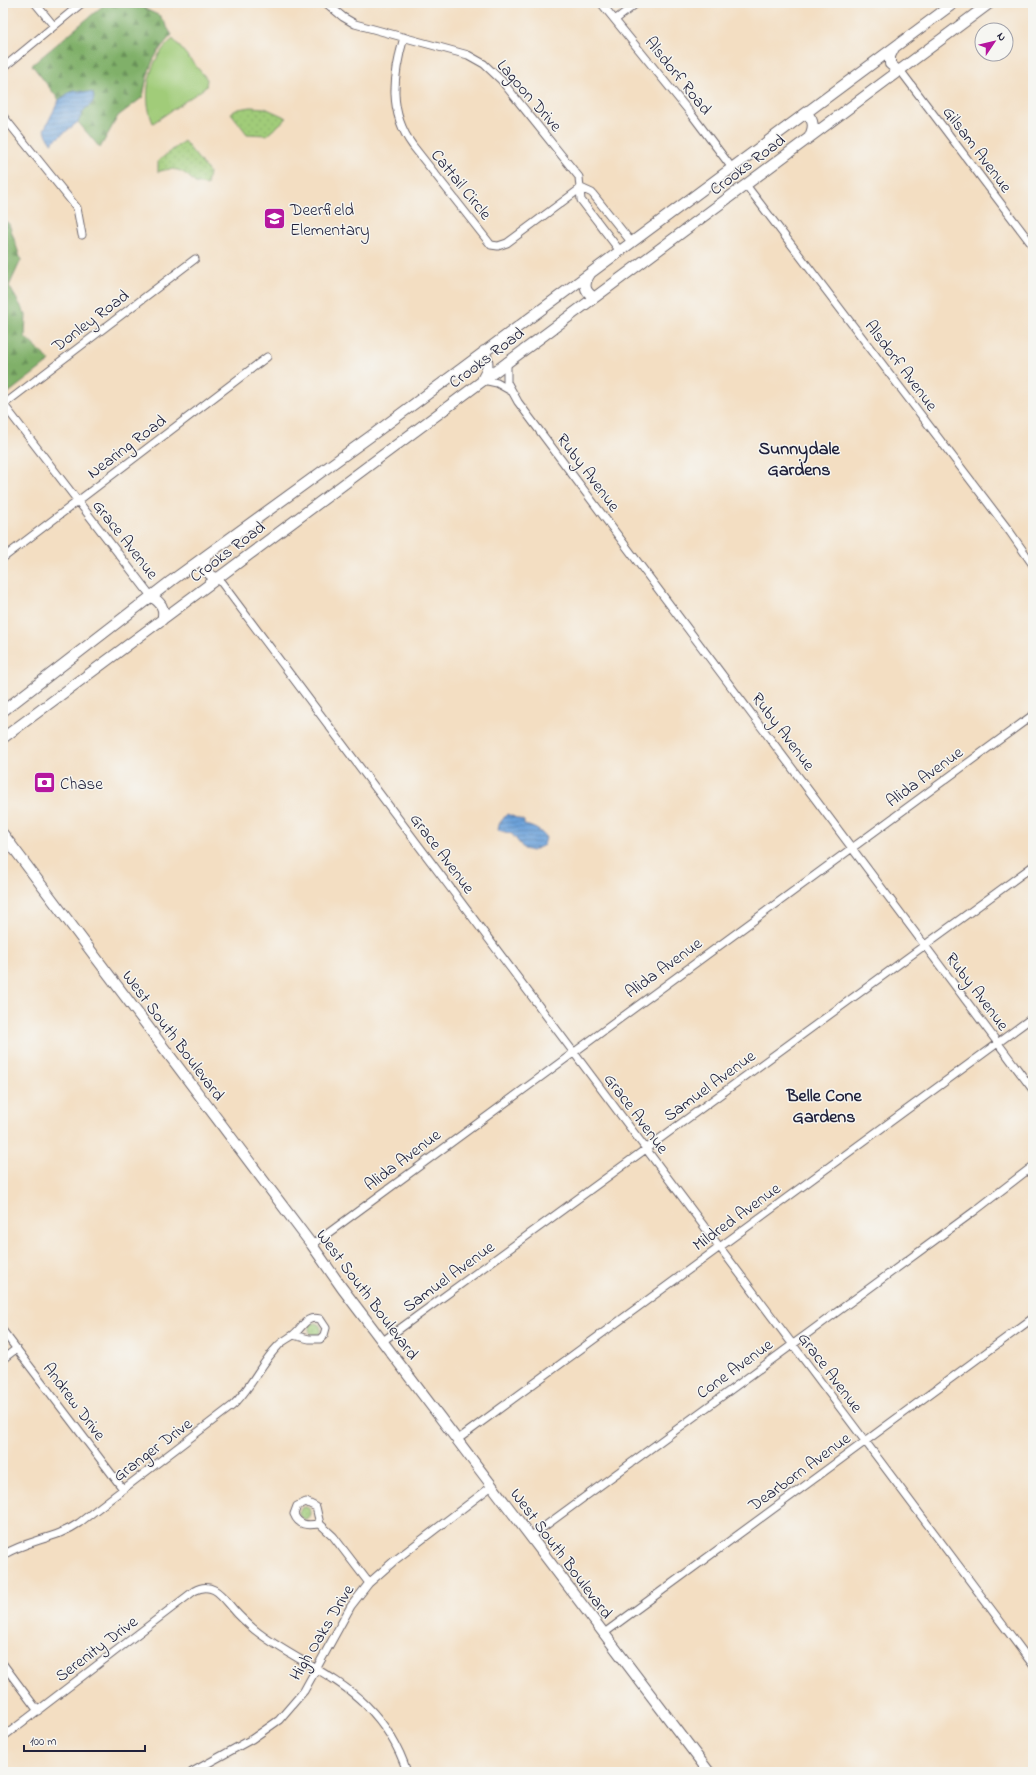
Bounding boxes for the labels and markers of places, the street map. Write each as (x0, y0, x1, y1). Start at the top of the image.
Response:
place label: Deerfield Elementary (289, 198, 370, 244)
school or university icon: Deerfield Elementary (262, 206, 288, 232)
bank icon: Chase (32, 770, 58, 796)
place label: Chase (60, 772, 103, 797)

